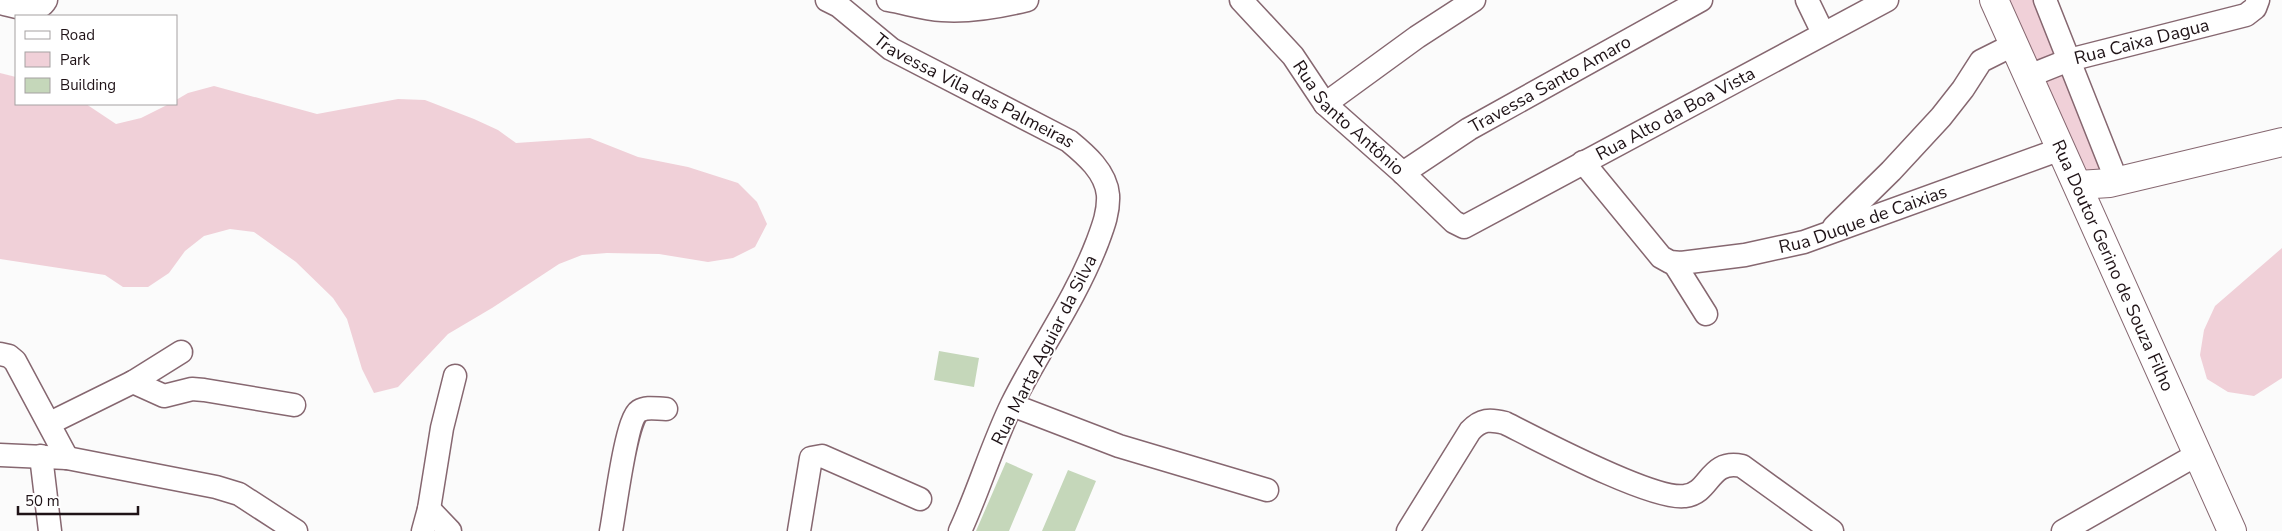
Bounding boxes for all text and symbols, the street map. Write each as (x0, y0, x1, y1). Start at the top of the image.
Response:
street label: Rua Caixa Dagua (2071, 13, 2212, 70)
legend (15, 15, 178, 105)
text: Road (60, 25, 95, 45)
street label: Travessa Vila das Palmeiras (869, 28, 1081, 153)
street label: Travessa Santo Amaro (1465, 29, 1635, 139)
text: Park (60, 50, 90, 70)
street label: Rua Santo Antônio (1287, 56, 1409, 181)
street label: Rua Alto da Boa Vista (1591, 61, 1759, 166)
text: Building (60, 75, 116, 95)
street label: Rua Doutor Gerino de Souza Filho (2046, 136, 2180, 395)
street label: Rua Duque de Caixias (1776, 179, 1950, 259)
street label: Rua Marta Aguiar da Silva (985, 251, 1103, 449)
scale bar (18, 484, 138, 516)
text: 50 m (25, 491, 60, 511)

